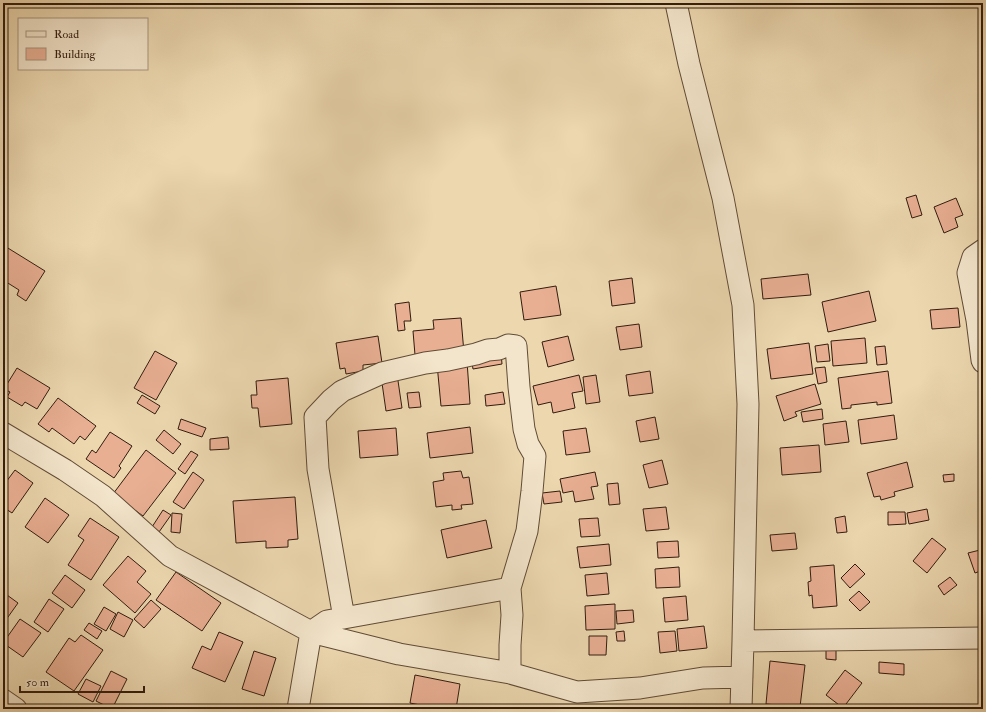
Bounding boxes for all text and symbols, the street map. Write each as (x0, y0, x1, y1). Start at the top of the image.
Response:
legend (18, 18, 148, 70)
text: Road (54, 27, 79, 42)
text: Building (54, 47, 97, 62)
scale bar (20, 668, 144, 694)
text: 50 m (26, 675, 50, 690)

